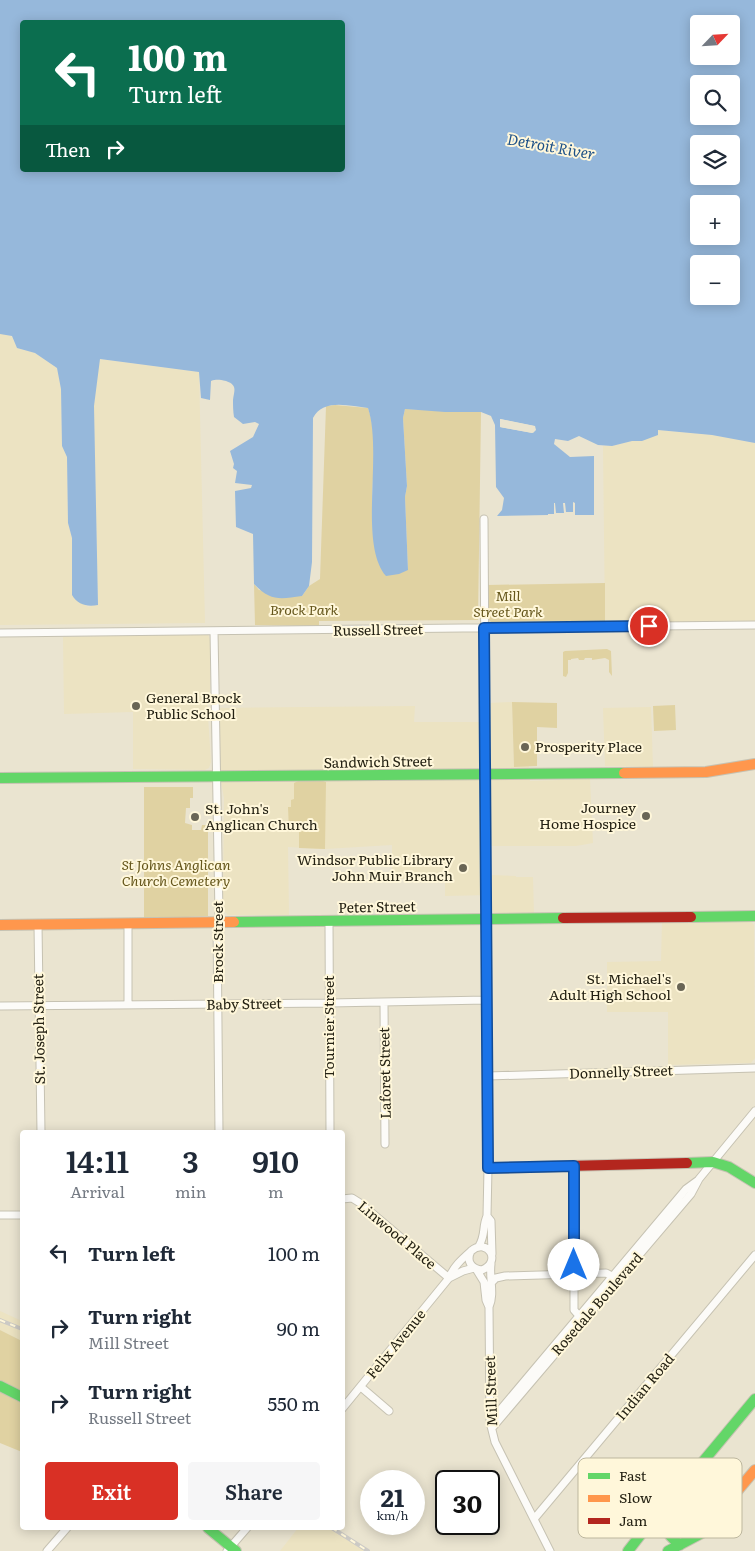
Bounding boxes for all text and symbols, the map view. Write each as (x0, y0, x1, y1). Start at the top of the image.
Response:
north arrow (690, 15, 740, 65)
map controls (690, 15, 740, 305)
text: 100 m (128, 30, 228, 82)
icon: left (45, 40, 110, 105)
button: search (690, 75, 740, 125)
text: Turn left (128, 77, 222, 110)
water label: Detroit River (505, 126, 597, 165)
text: Then (45, 135, 91, 163)
icon: right (101, 135, 129, 163)
button: layers (690, 135, 740, 185)
button: + (690, 195, 740, 245)
button: − (690, 255, 740, 305)
park label: Mill Street Park (473, 585, 543, 621)
park label: Brock Park (270, 599, 339, 619)
pin (628, 605, 670, 647)
icon: arrive (635, 612, 663, 640)
street label: Russell Street (333, 618, 424, 640)
place label: General Brock Public School (146, 687, 241, 723)
marker: General Brock Public School (130, 700, 142, 712)
place label: Prosperity Place (535, 736, 642, 756)
marker: Prosperity Place (519, 741, 531, 753)
street label: Sandwich Street (323, 750, 433, 772)
place label: Journey Home Hospice (539, 797, 637, 833)
place label: St. John's Anglican Church (205, 798, 318, 834)
marker: Journey Home Hospice (640, 810, 652, 822)
marker: St. John's Anglican Church (189, 811, 201, 823)
place label: Windsor Public Library John Muir Branch (297, 849, 454, 885)
park label: St Johns Anglican Church Cemetery (122, 854, 231, 890)
marker: Windsor Public Library John Muir Branch (457, 862, 469, 874)
street label: Peter Street (338, 895, 416, 917)
street label: Brock Street (207, 901, 227, 983)
place label: St. Michael's Adult High School (549, 968, 671, 1004)
street label: St. Joseph Street (27, 973, 49, 1084)
street label: Tournier Street (318, 975, 338, 1079)
marker: St. Michael's Adult High School (675, 981, 687, 993)
street label: Baby Street (206, 992, 282, 1014)
street label: Laforet Street (373, 1027, 395, 1119)
street label: Donnelly Street (569, 1059, 674, 1083)
text: 14:11 (66, 1138, 129, 1182)
text: 3 (182, 1138, 199, 1182)
text: 910 (252, 1138, 299, 1182)
text: Arrival (70, 1179, 125, 1203)
text: min (175, 1179, 206, 1203)
text: m (268, 1179, 283, 1203)
street label: Linwood Place (354, 1195, 441, 1273)
position arrow (547, 1238, 599, 1290)
icon: left (45, 1239, 73, 1267)
text: Turn left (88, 1239, 175, 1267)
text: 100 m (268, 1239, 320, 1267)
street label: Rosedale Boulevard (546, 1247, 647, 1359)
text: Turn right (88, 1302, 192, 1330)
street label: Felix Avenue (361, 1304, 430, 1382)
icon: right (45, 1314, 73, 1342)
text: 90 m (277, 1314, 320, 1342)
text: Mill Street (88, 1330, 169, 1354)
street label: Indian Road (610, 1348, 678, 1424)
street label: Mill Street (479, 1355, 501, 1427)
text: Turn right (88, 1377, 192, 1405)
icon: right (45, 1389, 73, 1417)
text: 550 m (267, 1389, 320, 1417)
text: Russell Street (88, 1405, 191, 1429)
legend (578, 1458, 742, 1538)
button: Exit (45, 1462, 178, 1520)
button: Share (188, 1462, 320, 1520)
text: Fast (619, 1465, 647, 1485)
speed limit sign: 30 (435, 1470, 500, 1535)
text: 21 (381, 1478, 404, 1515)
text: Slow (619, 1487, 652, 1507)
text: km/h (377, 1506, 408, 1524)
text: Jam (619, 1510, 648, 1530)

